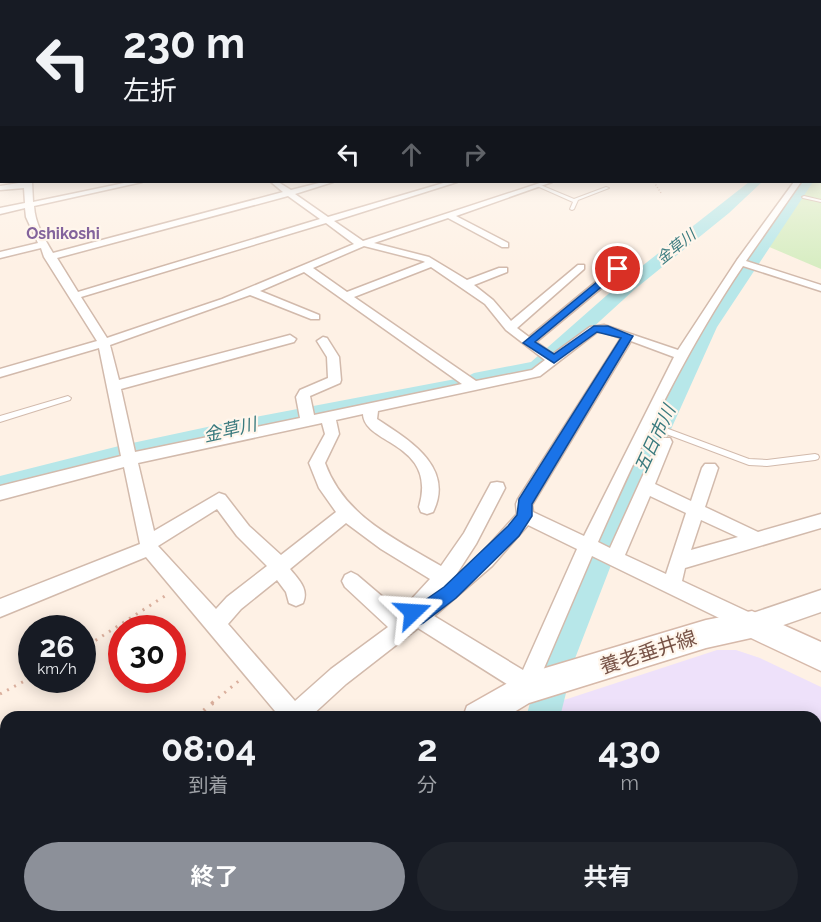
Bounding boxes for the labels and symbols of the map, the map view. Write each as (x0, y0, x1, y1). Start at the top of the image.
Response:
district label: Oshikoshi (26, 224, 100, 243)
water label: 金草川 (653, 225, 701, 268)
pin (592, 243, 643, 294)
water label: 五日市川 (630, 400, 680, 476)
water label: 金草川 (201, 413, 261, 446)
position arrow (381, 580, 445, 644)
speed limit sign: 30 (108, 615, 186, 693)
street label: 養老垂井線 (597, 625, 699, 679)

